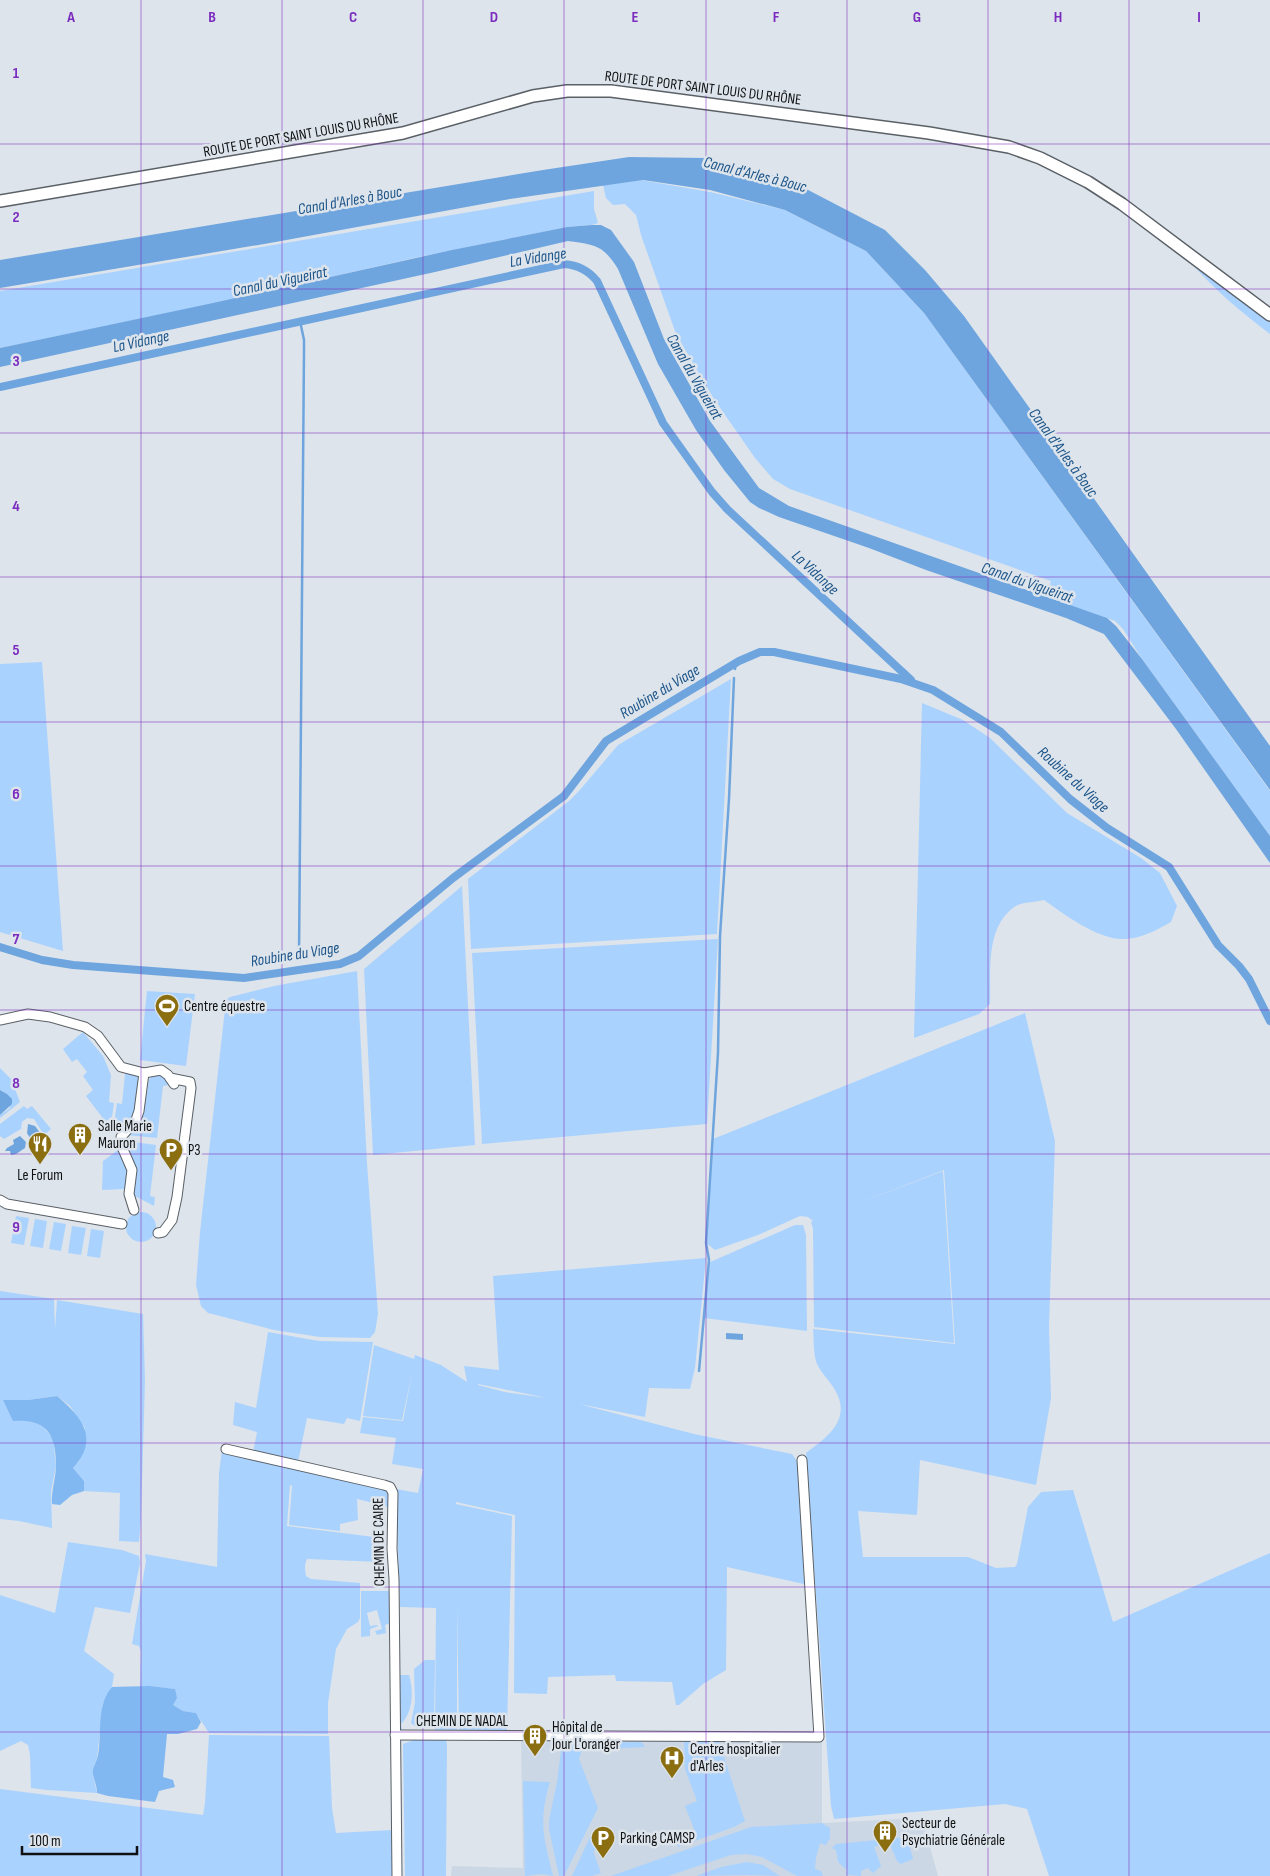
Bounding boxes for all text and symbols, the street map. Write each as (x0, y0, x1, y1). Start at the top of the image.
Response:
text: A (66, 8, 75, 27)
text: B (208, 8, 216, 27)
text: C (349, 8, 357, 27)
text: D (490, 8, 498, 27)
text: E (632, 8, 639, 27)
text: F (773, 8, 780, 27)
text: G (913, 8, 921, 27)
text: H (1054, 8, 1062, 27)
text: I (1197, 8, 1201, 27)
text: 1 (13, 64, 20, 83)
street label: ROUTE DE PORT SAINT LOUIS DU RHÔNE (604, 67, 802, 109)
street label: ROUTE DE PORT SAINT LOUIS DU RHÔNE (202, 108, 400, 162)
water label: Canal d'Arles à Bouc (701, 153, 809, 197)
water label: Canal d'Arles à Bouc (296, 182, 404, 220)
text: 2 (12, 208, 20, 227)
water label: La Vidange (508, 244, 568, 272)
water label: Canal du Vigueirat (231, 262, 330, 301)
water label: La Vidange (111, 327, 171, 357)
water label: Canal du Vigueirat (662, 331, 727, 424)
text: 3 (12, 352, 20, 371)
water label: Canal d'Arles à Bouc (1024, 405, 1102, 502)
text: 4 (12, 497, 20, 516)
water label: La Vidange (788, 547, 842, 599)
water label: Canal du Vigueirat (979, 558, 1077, 608)
text: 5 (12, 641, 20, 660)
water label: Roubine du Viage (617, 661, 703, 723)
water label: Roubine du Viage (1033, 743, 1113, 817)
text: 6 (12, 785, 20, 804)
text: 7 (13, 930, 20, 949)
water label: Roubine du Viage (249, 939, 341, 971)
sports icon: Centre équestre (154, 993, 180, 1027)
place label: Centre équestre (184, 997, 265, 1016)
text: 8 (12, 1074, 20, 1093)
place label: Salle Marie Mauron (98, 1117, 152, 1153)
building icon: Salle Marie Mauron (67, 1122, 93, 1156)
restaurant icon: Le Forum (27, 1131, 53, 1165)
parking icon: P3 (158, 1137, 184, 1171)
place label: P3 (188, 1141, 201, 1160)
place label: Le Forum (17, 1166, 63, 1185)
text: 9 (12, 1218, 20, 1237)
street label: CHEMIN DE CAIRE (369, 1497, 389, 1587)
street label: CHEMIN DE NADAL (416, 1712, 509, 1731)
place label: Hôpital de Jour L'oranger (551, 1718, 621, 1754)
building icon: Hôpital de Jour L'oranger (522, 1723, 548, 1757)
place label: Centre hospitalier d'Arles (690, 1740, 781, 1776)
hospital icon: Centre hospitalier d'Arles (659, 1745, 685, 1779)
place label: Secteur de Psychiatrie Générale (902, 1814, 1005, 1850)
building icon: Secteur de Psychiatrie Générale (872, 1819, 898, 1853)
scale bar (22, 1824, 138, 1856)
parking icon: Parking CAMSP (590, 1825, 616, 1859)
place label: Parking CAMSP (620, 1829, 695, 1848)
text: 100 m (30, 1832, 61, 1851)

